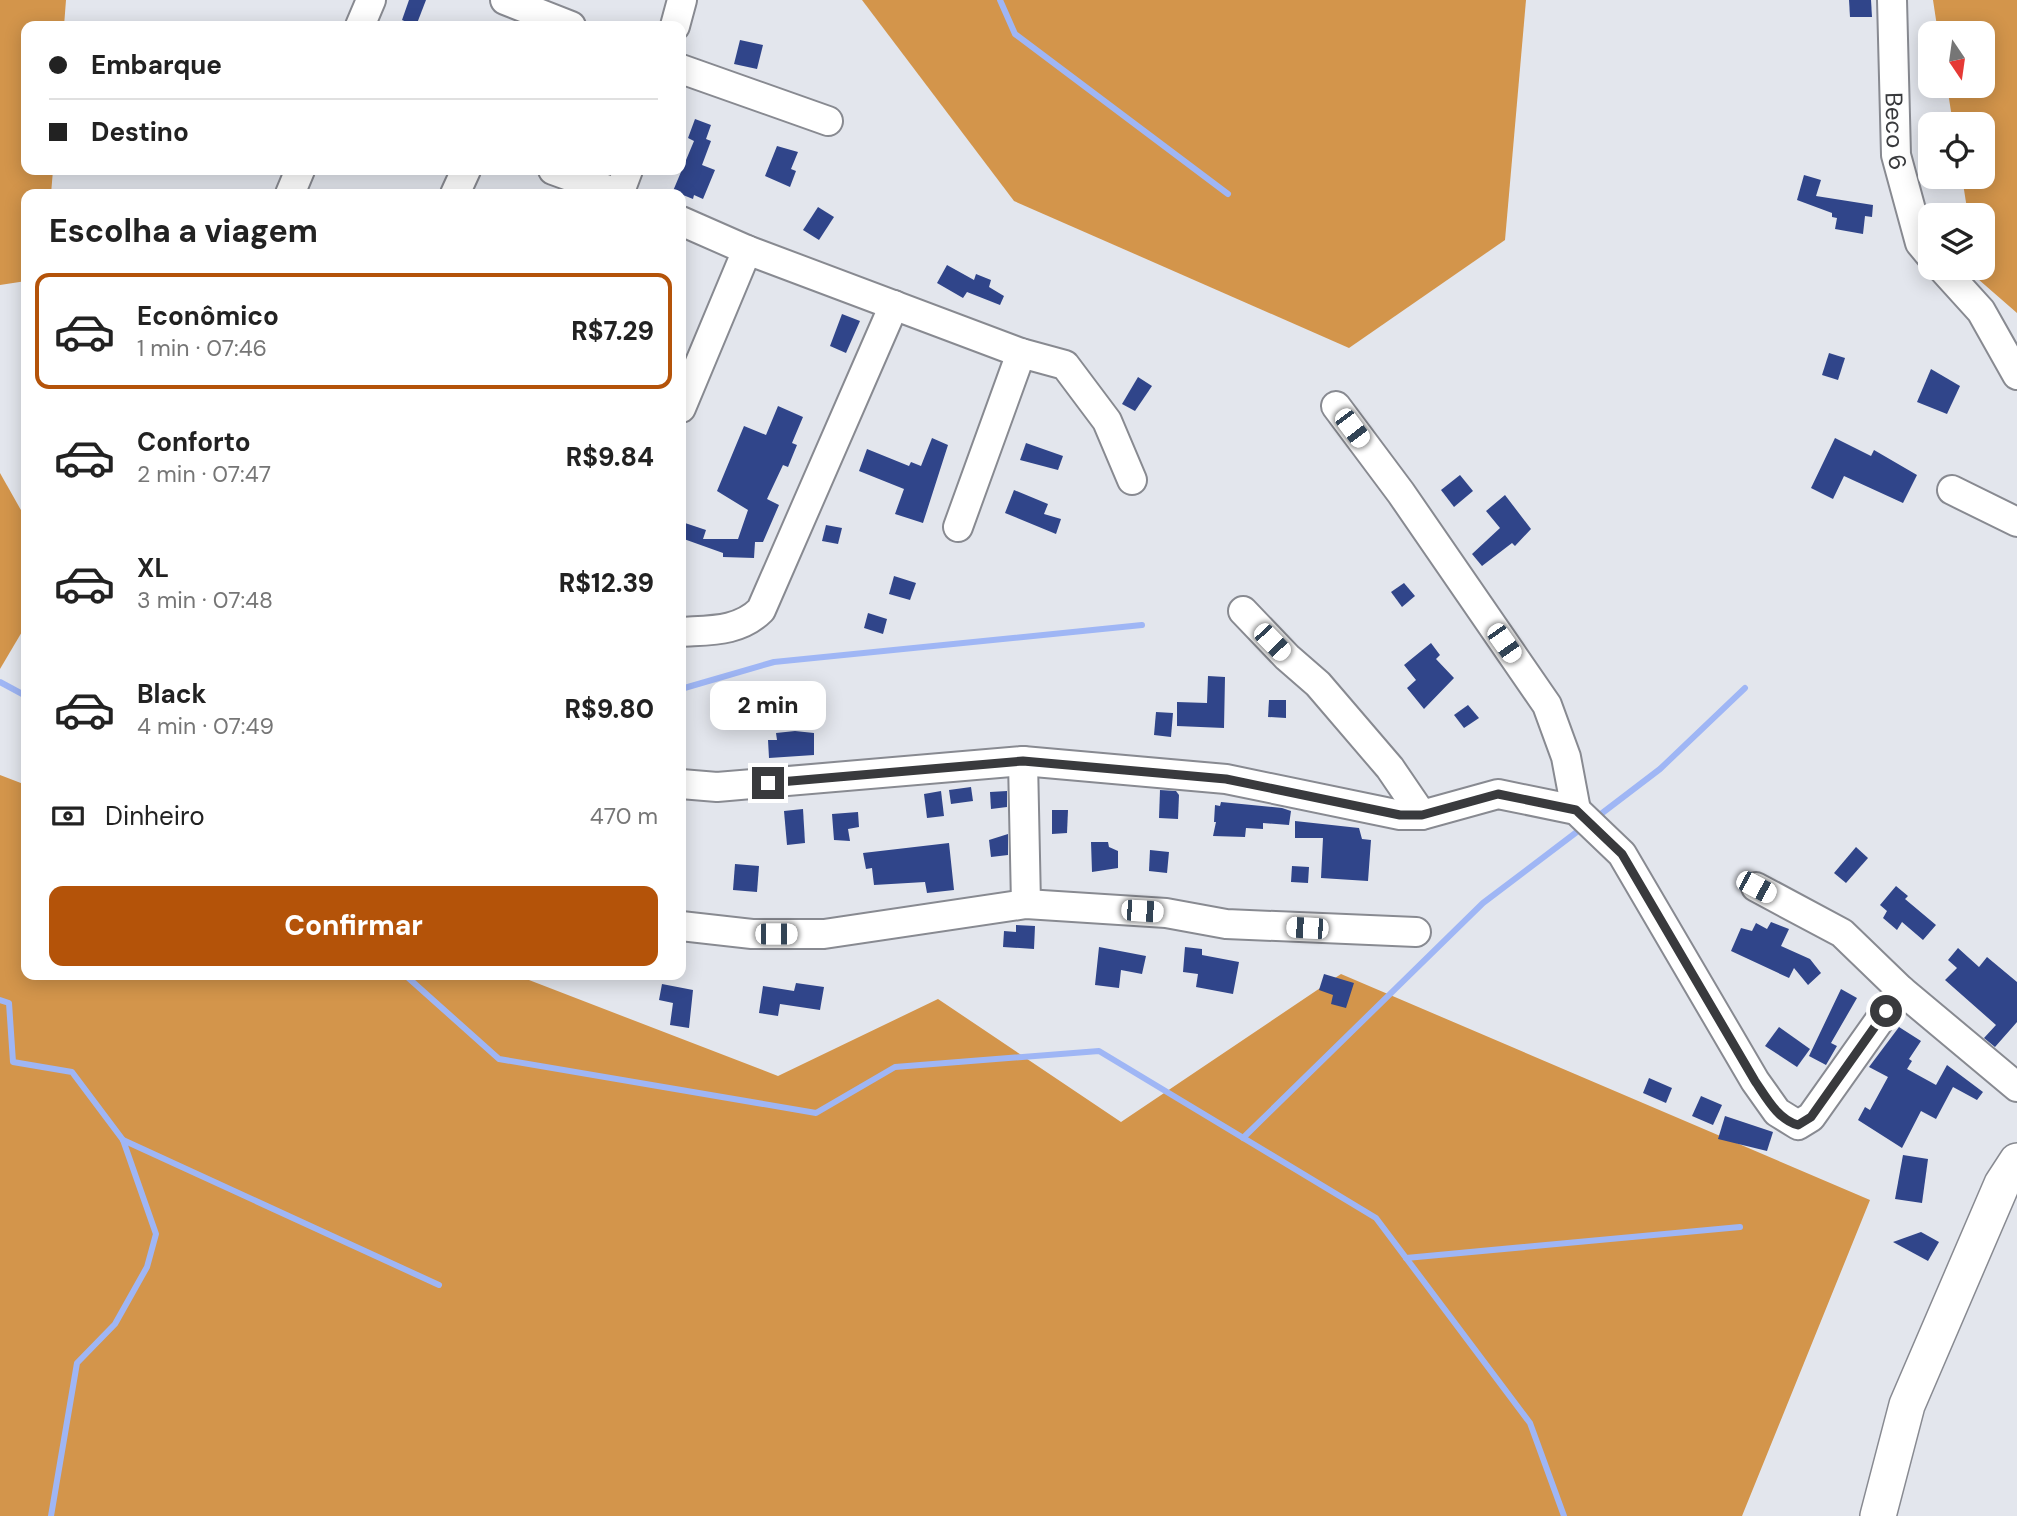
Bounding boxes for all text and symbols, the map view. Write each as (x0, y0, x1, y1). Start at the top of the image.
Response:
north arrow (1918, 21, 1995, 98)
map controls (1918, 21, 1995, 280)
text: Embarque (91, 48, 222, 82)
street label: Beco 6 (1879, 92, 1915, 173)
button: locate (1918, 112, 1995, 189)
text: Destino (91, 115, 189, 149)
button: layers (1918, 203, 1995, 280)
text: Escolha a viagem (49, 210, 318, 252)
text: Econômico (137, 299, 279, 333)
icon: car (53, 300, 116, 363)
text: R$7.29 (571, 314, 654, 348)
text: 1 min · 07:46 (137, 333, 267, 363)
car (1331, 405, 1374, 451)
text: Conforto (137, 425, 251, 459)
icon: car (53, 426, 116, 489)
text: R$9.84 (566, 440, 654, 474)
text: 2 min · 07:47 (137, 459, 271, 489)
text: XL (137, 551, 169, 585)
icon: car (53, 552, 116, 615)
text: R$12.39 (559, 566, 654, 600)
text: 3 min · 07:48 (137, 585, 273, 615)
car (1250, 620, 1295, 664)
car (1484, 620, 1525, 666)
text: Black (137, 677, 207, 711)
icon: car (53, 678, 116, 741)
callout: 2 min (710, 682, 826, 730)
text: 2 min (737, 690, 799, 720)
text: R$9.80 (564, 692, 654, 726)
text: 4 min · 07:49 (137, 711, 274, 741)
route end (752, 767, 784, 799)
icon: cash (49, 797, 87, 835)
text: Dinheiro (105, 799, 205, 833)
text: 470 m (590, 801, 658, 831)
car (1733, 868, 1780, 906)
button: Confirmar (49, 886, 658, 966)
car (1121, 899, 1164, 923)
car (1286, 916, 1329, 940)
car (756, 924, 798, 945)
route start (1870, 995, 1902, 1027)

